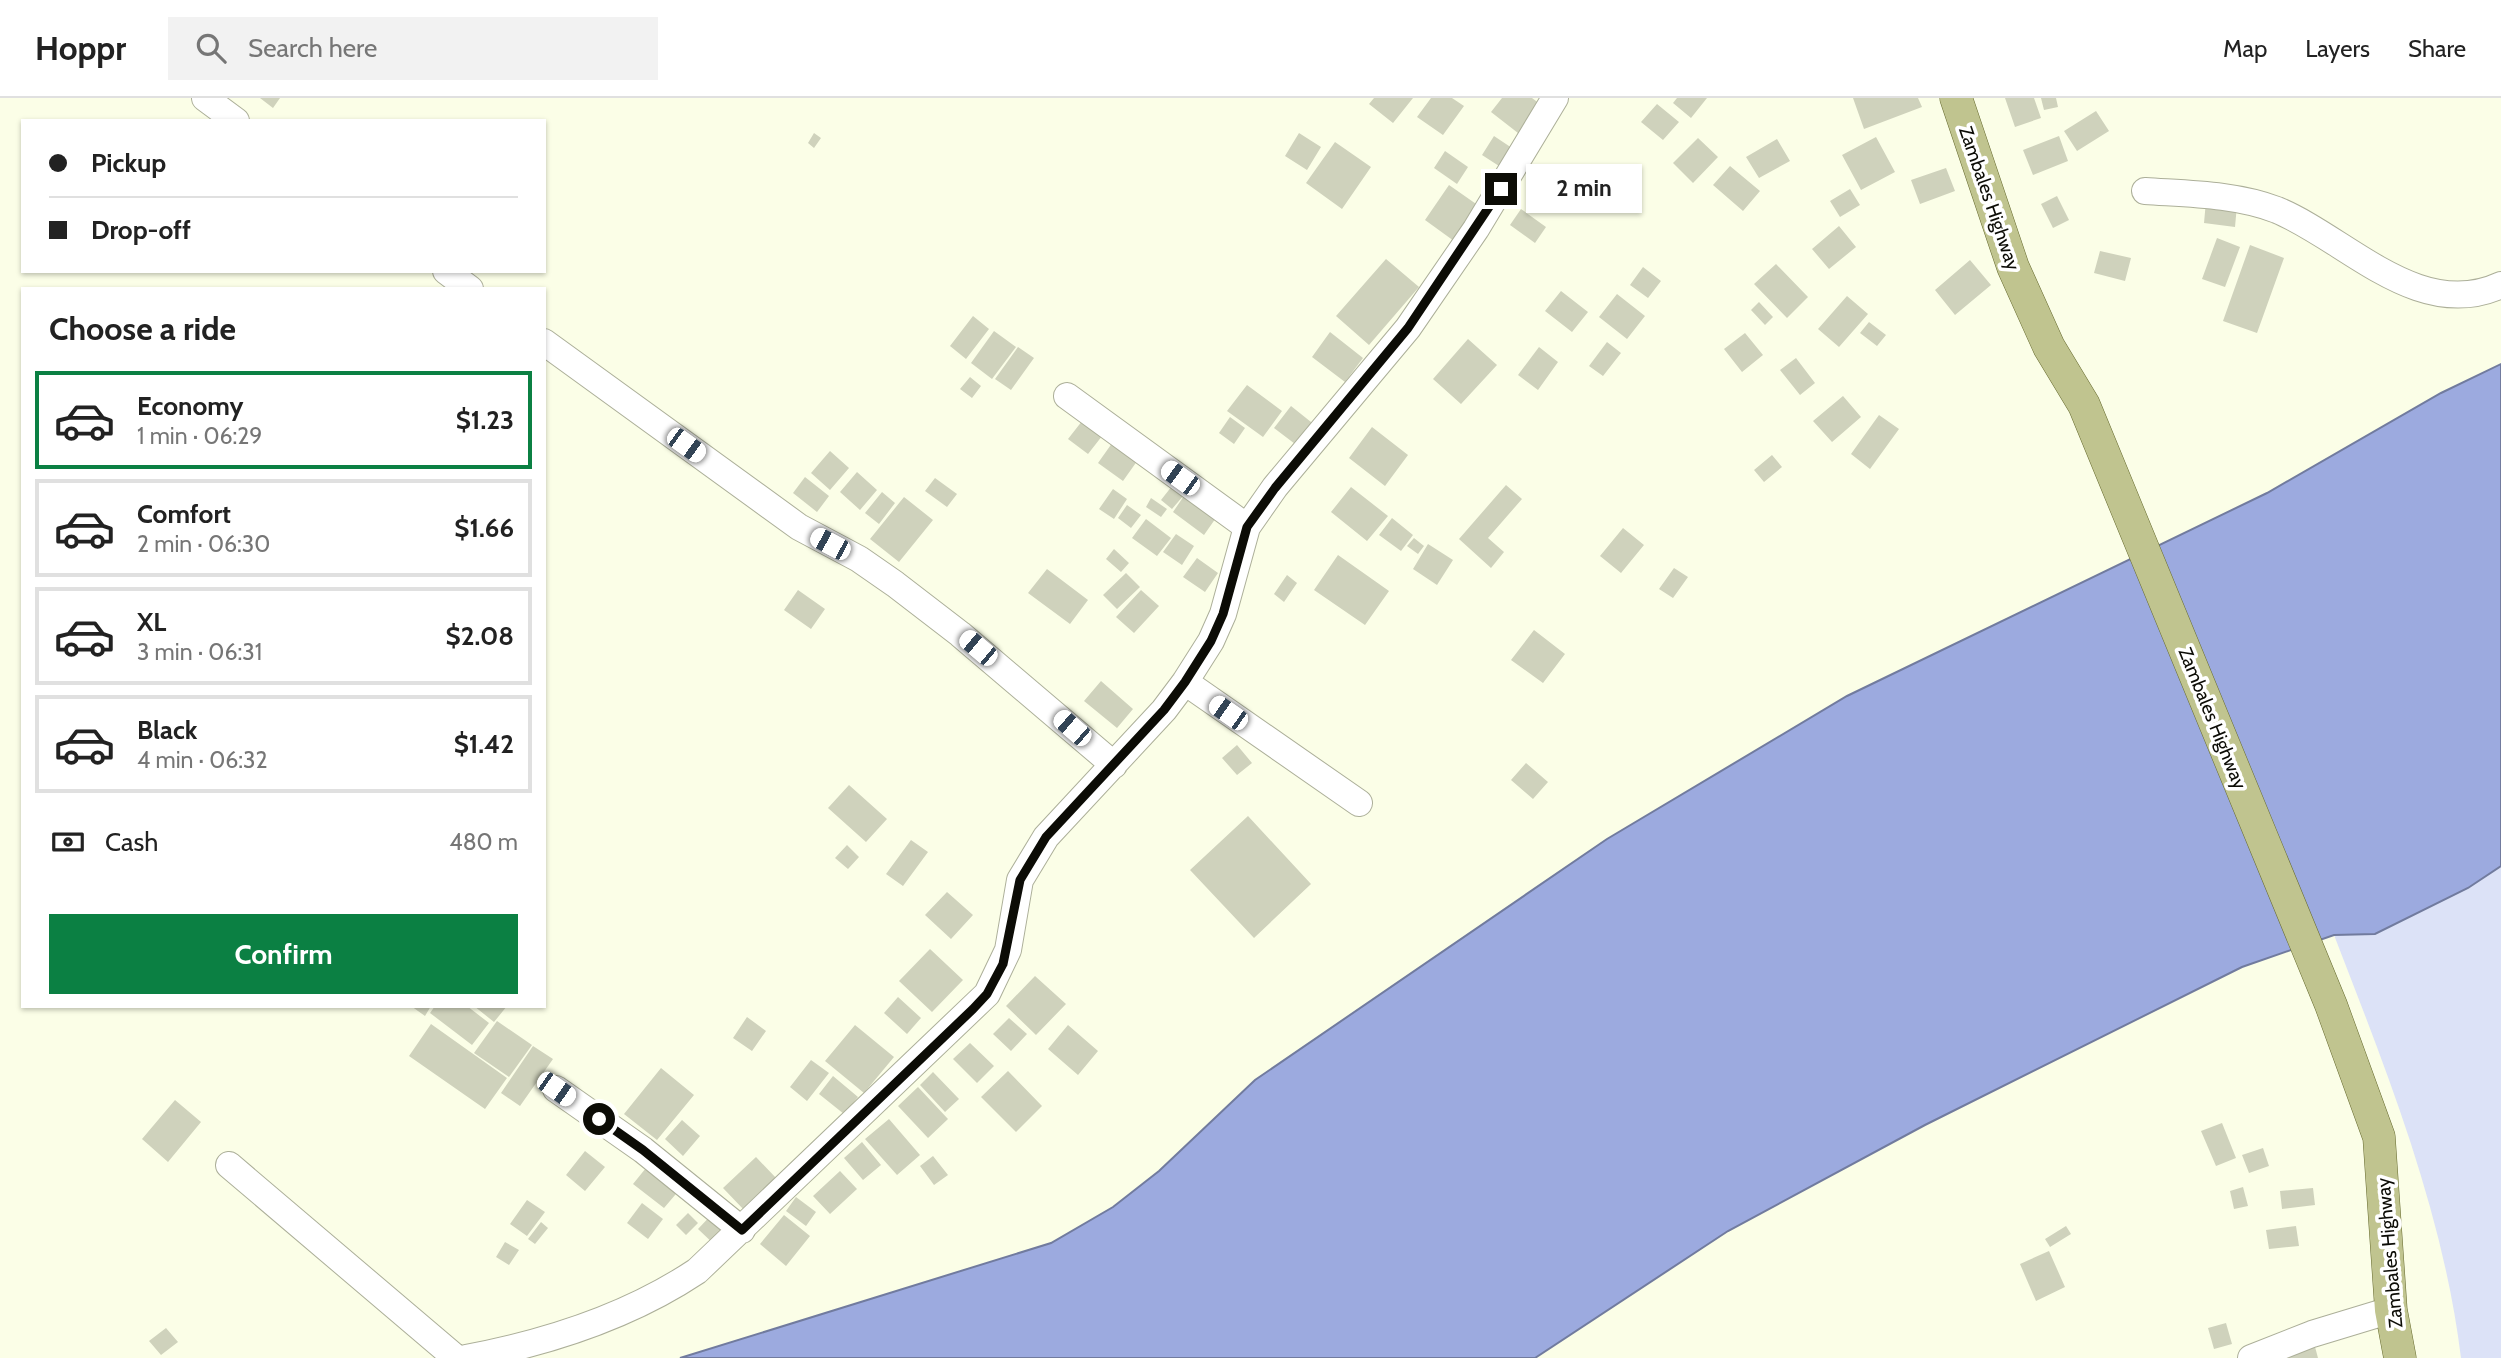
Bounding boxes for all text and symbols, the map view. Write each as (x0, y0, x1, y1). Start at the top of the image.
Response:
search box (168, 17, 658, 80)
text: Hoppr (35, 28, 126, 68)
icon: search (192, 29, 230, 67)
text: Search here (248, 32, 377, 64)
text: Map (2223, 34, 2267, 63)
text: Layers (2305, 34, 2370, 63)
text: Share (2408, 34, 2466, 63)
street label: Zambales Highway (1954, 123, 2025, 274)
text: Pickup (91, 147, 166, 179)
callout: 2 min (1526, 164, 1641, 214)
route end (1485, 173, 1517, 205)
text: 2 min (1556, 174, 1612, 202)
text: Drop-off (91, 214, 191, 246)
text: Choose a ride (49, 309, 236, 348)
icon: car (53, 389, 116, 452)
text: Economy (137, 390, 243, 422)
text: $1.23 (456, 404, 514, 436)
text: 1 min · 06:29 (137, 422, 262, 450)
car (663, 424, 710, 466)
car (1157, 457, 1204, 499)
icon: car (53, 497, 116, 560)
text: Comfort (137, 498, 231, 530)
text: $1.66 (454, 512, 514, 544)
car (807, 525, 854, 563)
text: 2 min · 06:30 (137, 530, 270, 558)
icon: car (53, 605, 116, 668)
text: XL (137, 606, 166, 638)
text: $2.08 (446, 620, 514, 652)
car (956, 626, 1001, 670)
text: 3 min · 06:31 (137, 638, 262, 666)
street label: Zambales Highway (2174, 644, 2252, 793)
car (1205, 692, 1252, 734)
car (1050, 706, 1095, 750)
icon: car (53, 713, 116, 776)
text: Black (137, 714, 197, 746)
text: $1.42 (454, 728, 514, 760)
text: 4 min · 06:32 (137, 746, 268, 774)
icon: cash (49, 823, 87, 861)
text: Cash (105, 826, 158, 858)
text: 480 m (449, 828, 518, 856)
button: Confirm (49, 914, 518, 994)
car (533, 1068, 580, 1110)
route start (583, 1103, 615, 1135)
street label: Zambales Highway (2371, 1176, 2408, 1329)

